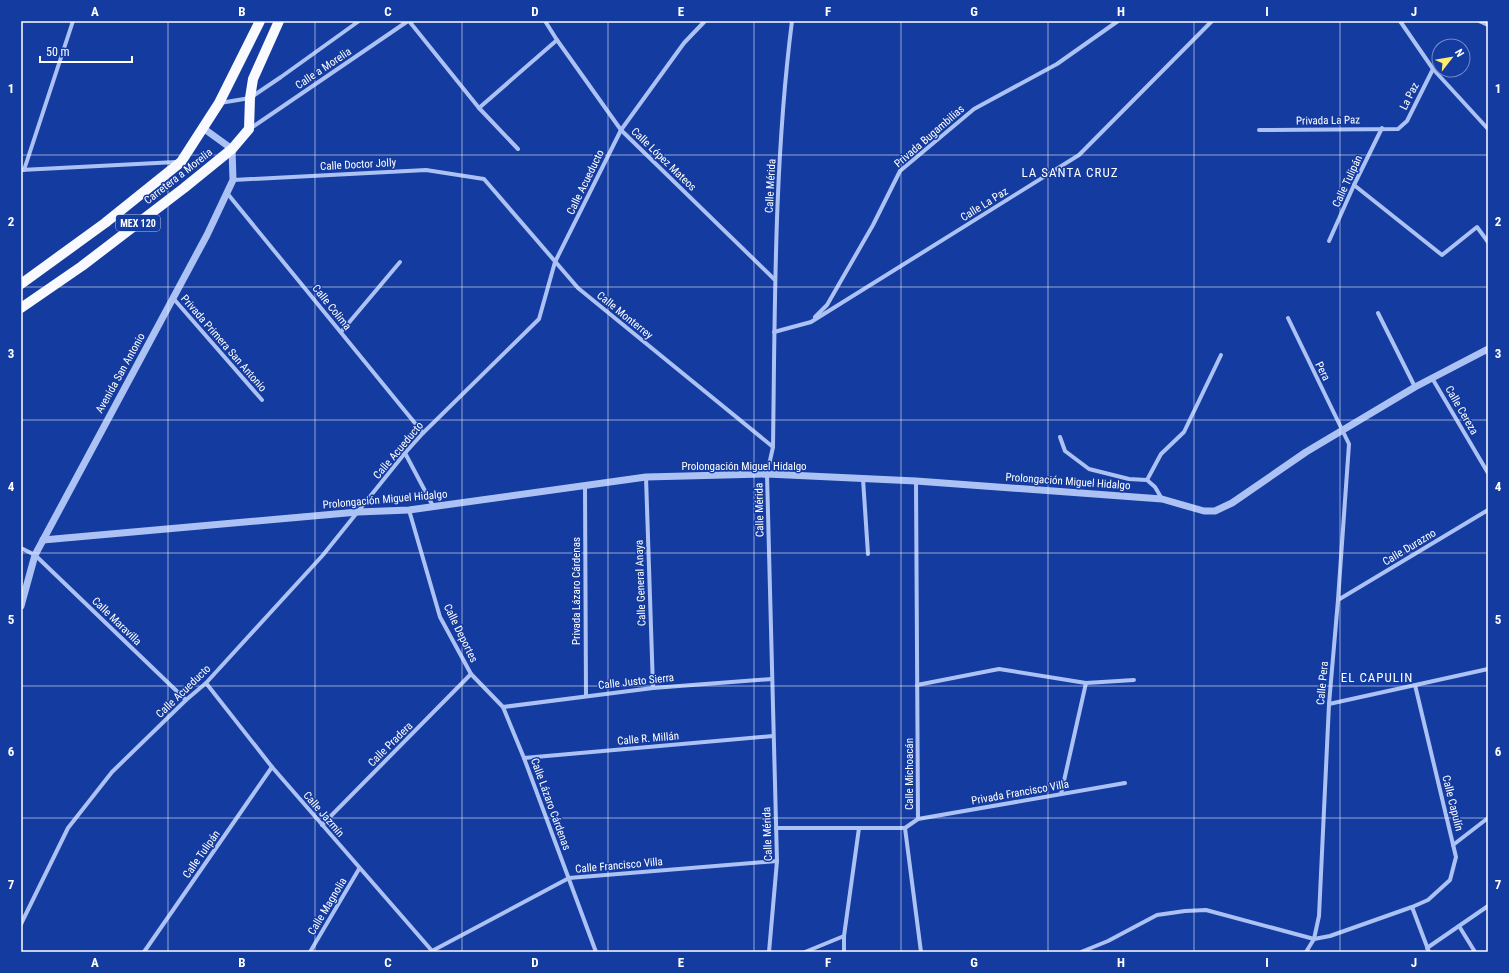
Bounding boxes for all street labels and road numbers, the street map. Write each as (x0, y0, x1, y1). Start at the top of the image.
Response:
street label: Calle a Morelia (293, 45, 354, 92)
street label: La Paz (1397, 80, 1422, 112)
street label: Privada Bugambilias (892, 102, 967, 170)
street label: Privada La Paz (1296, 113, 1360, 128)
street label: Calle López Mateos (628, 125, 699, 194)
street label: Carretera a Morelia (142, 146, 215, 207)
street label: Calle Acueducto (564, 147, 607, 217)
street label: Calle Tulipán (1330, 153, 1365, 209)
street label: Calle Doctor Jolly (320, 156, 397, 173)
street label: Calle Mérida (763, 159, 778, 213)
street label: Calle La Paz (958, 185, 1010, 224)
road number: MEX 120 (116, 215, 160, 231)
street label: Calle Colima (309, 282, 354, 333)
street label: Calle Monterrey (594, 289, 656, 342)
street label: Privada Primera San Antonio (178, 292, 270, 395)
street label: Avenida San Antonio (93, 331, 148, 416)
street label: Pera (1312, 360, 1333, 383)
street label: Calle Cereza (1442, 384, 1481, 437)
street label: Calle Acueducto (371, 419, 426, 482)
street label: Prolongación Miguel Hidalgo (681, 460, 807, 473)
street label: Prolongación Miguel Hidalgo (1005, 471, 1131, 492)
street label: Calle Mérida (753, 483, 766, 537)
street label: Prolongación Miguel Hidalgo (322, 488, 448, 511)
street label: Calle Durazno (1380, 526, 1439, 568)
street label: Privada Lázaro Cárdenas (570, 537, 583, 645)
street label: Calle General Anaya (632, 540, 649, 626)
street label: Calle Maravilla (89, 595, 144, 648)
street label: Calle Deportes (441, 602, 480, 665)
street label: Calle Pera (1314, 661, 1331, 705)
street label: Calle Acueducto (153, 662, 214, 721)
street label: Calle Justo Sierra (597, 671, 675, 692)
street label: Calle Pradera (365, 719, 415, 769)
street label: Calle R. Millán (617, 729, 679, 748)
street label: Calle Michoacán (903, 738, 916, 810)
street label: Calle Lázaro Cárdenas (528, 756, 573, 852)
street label: Calle Capulín (1439, 774, 1466, 832)
street label: Privada Francisco Villa (970, 778, 1070, 807)
street label: Calle Jazmín (300, 789, 347, 840)
street label: Calle Mérida (760, 807, 775, 861)
street label: Calle Tulipán (180, 828, 223, 881)
street label: Calle Francisco Villa (575, 855, 663, 876)
street label: Calle Magnolia (305, 875, 350, 937)

